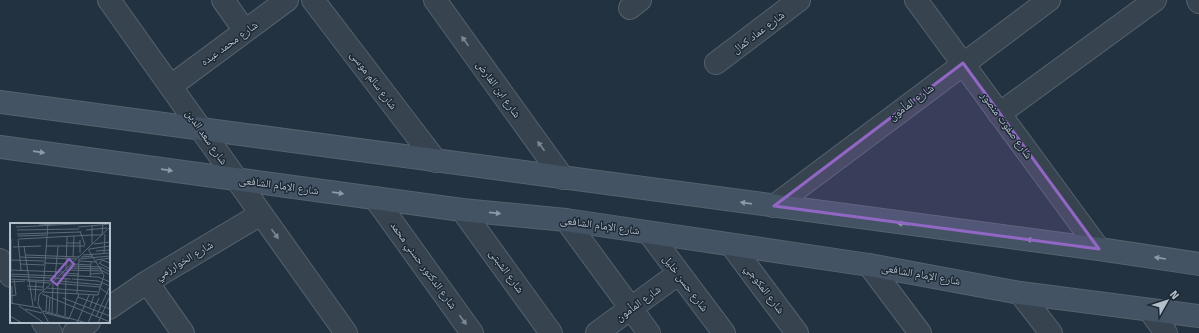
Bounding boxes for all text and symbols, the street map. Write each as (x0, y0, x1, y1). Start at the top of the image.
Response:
street label: شارع عماد كمال (729, 8, 787, 56)
street label: شارع محمد عبده (198, 18, 260, 68)
one-way arrow (461, 36, 469, 46)
street label: شارع سالم موسى (347, 48, 400, 113)
street label: شارع ابن الفارض (474, 58, 524, 120)
street label: شارع المأمون (886, 81, 936, 123)
street label: شارع صفوت منصور (977, 89, 1035, 161)
street label: شارع سعد الدين (183, 107, 230, 167)
one-way arrow (536, 141, 545, 152)
one-way arrow (33, 149, 45, 155)
one-way arrow (161, 167, 174, 173)
street label: شارع الإمام الشافعى (238, 173, 319, 197)
one-way arrow (332, 190, 344, 196)
one-way arrow (740, 199, 752, 206)
one-way arrow (489, 210, 501, 216)
street label: شارع الإمام الشافعى (559, 213, 640, 237)
street label: شارع الدكتور حسني محمد (386, 219, 460, 313)
one-way arrow (897, 221, 909, 227)
inset map (10, 223, 110, 323)
one-way arrow (271, 229, 279, 239)
one-way arrow (1026, 237, 1038, 243)
street label: شارع الخوارزمي (153, 238, 216, 284)
street label: شارع الشبتى (486, 247, 527, 296)
street label: شارع حسن خليل (660, 252, 711, 314)
one-way arrow (1154, 255, 1167, 261)
street label: شارع الإمام الشافعى (880, 261, 961, 288)
street label: شارع المكوجي (741, 262, 787, 317)
north arrow (1147, 281, 1187, 321)
street label: شارع المأمون (613, 282, 663, 324)
text: N (1167, 288, 1182, 302)
one-way arrow (459, 315, 467, 326)

